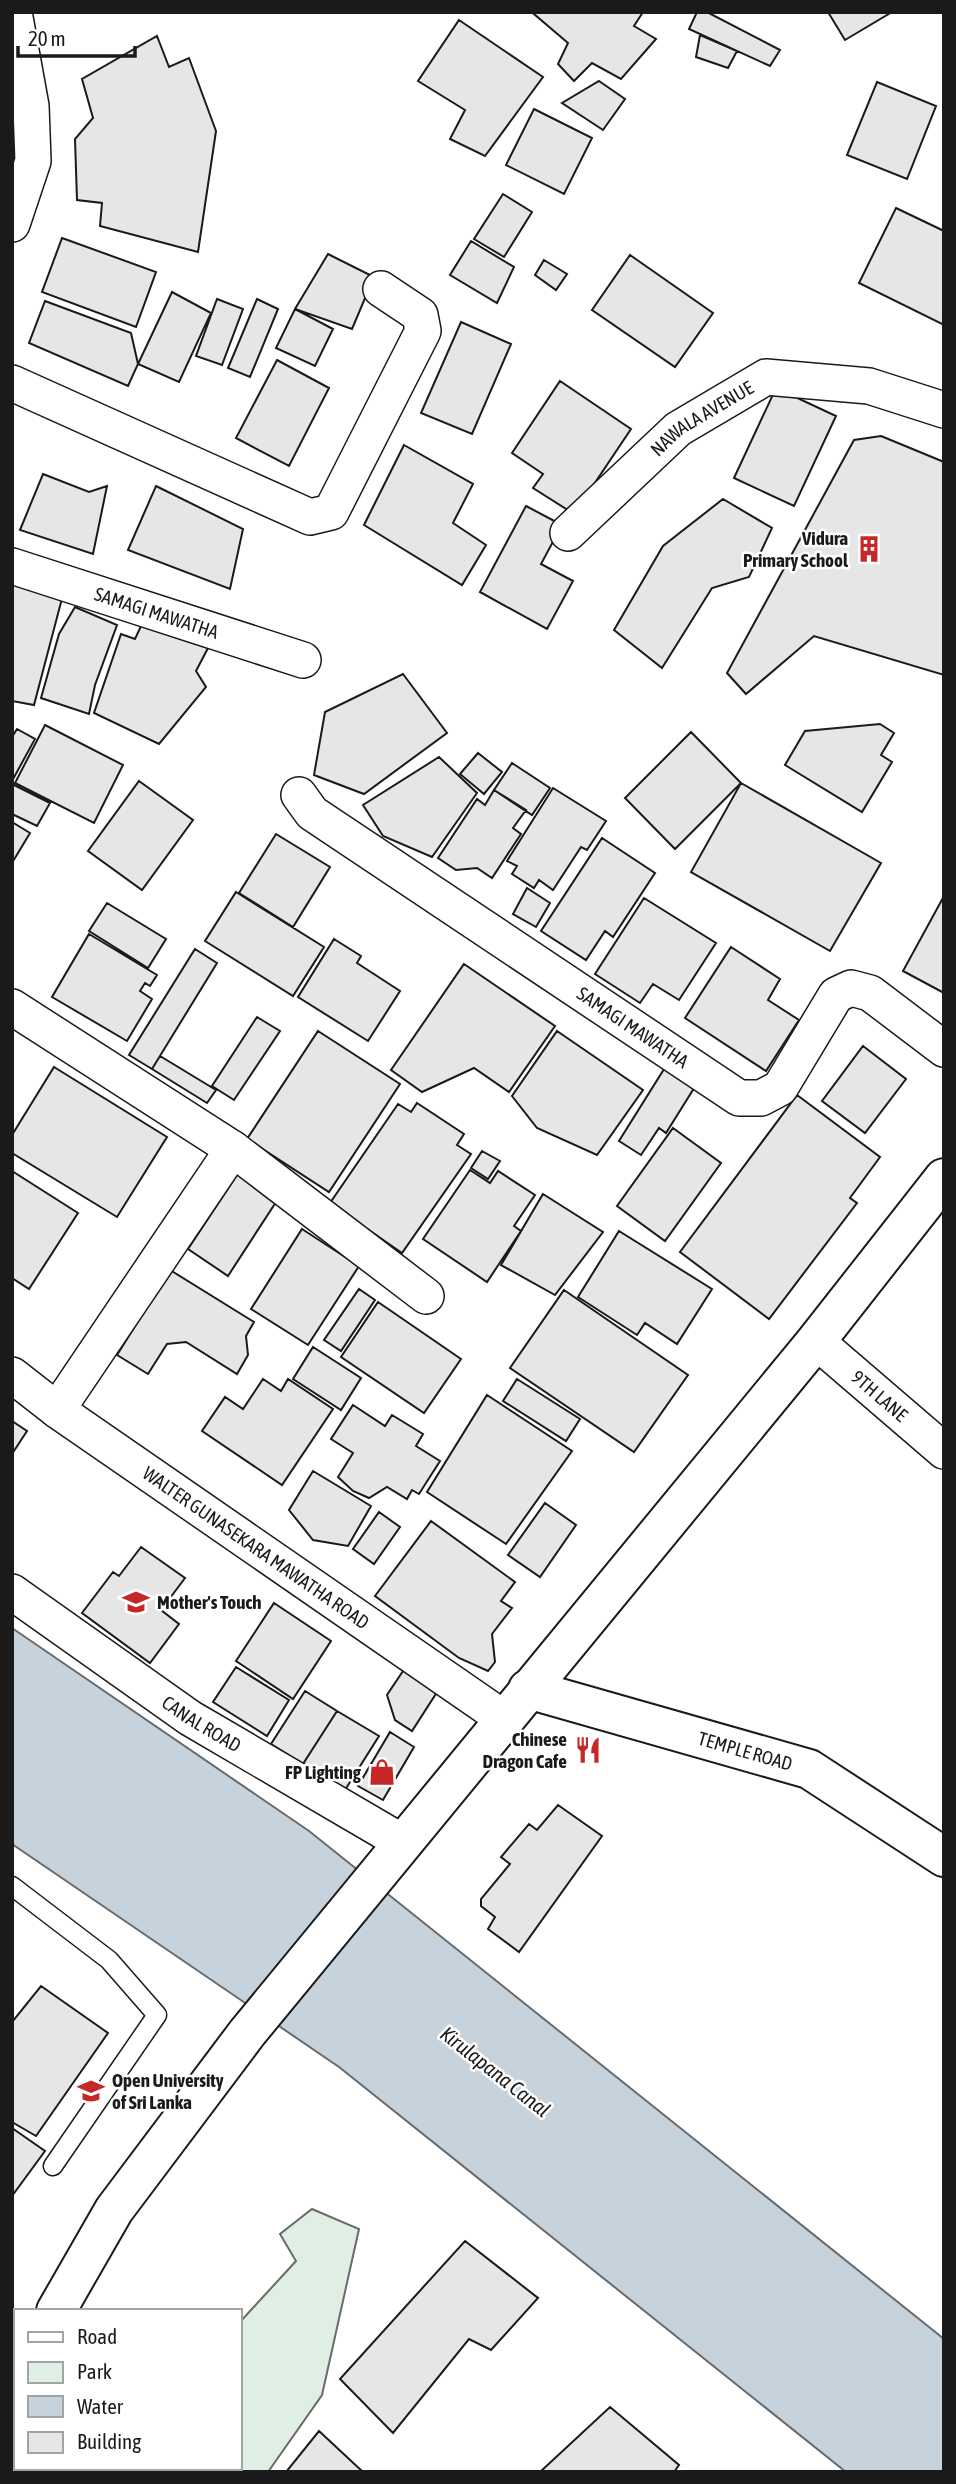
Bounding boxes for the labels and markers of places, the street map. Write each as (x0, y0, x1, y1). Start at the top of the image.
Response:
place label: Vidura Primary School (743, 527, 849, 571)
building icon: Vidura Primary School (854, 534, 884, 564)
school or university icon: Mother's Touch (121, 1587, 151, 1617)
place label: Mother's Touch (157, 1591, 262, 1613)
place label: Chinese Dragon Cafe (483, 1728, 567, 1772)
restaurant icon: Chinese Dragon Cafe (573, 1735, 603, 1765)
shop icon: FP Lighting (367, 1757, 397, 1787)
place label: FP Lighting (285, 1761, 362, 1783)
place label: Open University of Sri Lanka (112, 2069, 224, 2113)
school or university icon: Open University of Sri Lanka (76, 2076, 106, 2106)

